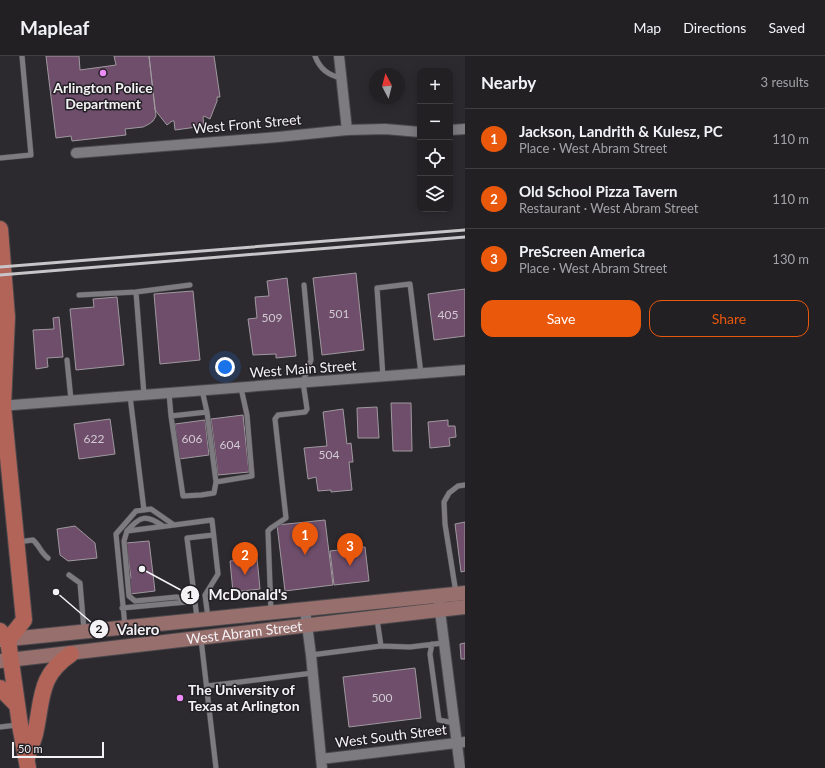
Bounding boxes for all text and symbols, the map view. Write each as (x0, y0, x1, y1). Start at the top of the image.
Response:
text: Mapleaf (20, 16, 89, 39)
text: Map (634, 19, 661, 36)
text: Directions (683, 19, 746, 36)
text: Saved (768, 19, 805, 36)
marker: Arlington Police Department (98, 68, 108, 78)
north arrow (369, 68, 405, 104)
map controls (417, 68, 453, 212)
button: + (417, 68, 453, 104)
text: Nearby (481, 72, 536, 93)
text: 3 results (761, 74, 809, 90)
place label: Arlington Police Department (52, 79, 153, 112)
button: − (417, 104, 453, 140)
street label: West Front Street (192, 110, 302, 137)
text: Jackson, Landrith & Kulesz, PC (519, 122, 723, 140)
text: 1 (490, 131, 498, 147)
text: 110 m (772, 131, 809, 147)
button: locate (417, 140, 453, 176)
text: Place · West Abram Street (519, 140, 667, 156)
button: layers (417, 176, 453, 212)
text: Old School Pizza Tavern (519, 182, 678, 200)
text: 2 (490, 191, 498, 207)
text: 110 m (772, 191, 809, 207)
text: Restaurant · West Abram Street (519, 200, 699, 216)
text: PreScreen America (519, 242, 645, 260)
text: 3 (490, 251, 498, 267)
text: 130 m (772, 251, 809, 267)
text: Place · West Abram Street (519, 260, 667, 276)
button: Save (481, 300, 641, 337)
button: Share (649, 300, 809, 337)
house number: 501 (329, 306, 349, 321)
house number: 405 (438, 307, 458, 322)
house number: 509 (262, 310, 282, 325)
street label: West Main Street (249, 356, 357, 381)
your location (215, 357, 235, 377)
house number: 622 (84, 431, 104, 446)
house number: 606 (182, 431, 202, 446)
house number: 604 (220, 437, 240, 452)
house number: 504 (319, 447, 339, 462)
pin: 1 (292, 522, 318, 555)
pin: 3 (337, 533, 363, 566)
pin: 2 (232, 542, 258, 575)
callout: McDonald's (180, 581, 295, 608)
text: McDonald's (209, 585, 288, 603)
text: 1 (187, 587, 194, 602)
callout: Valero (89, 616, 167, 643)
street label: West Abram Street (185, 617, 303, 647)
text: Valero (116, 620, 160, 638)
text: 2 (96, 621, 103, 636)
place label: The University of Texas at Arlington (188, 681, 300, 714)
house number: 500 (372, 690, 392, 705)
marker: The University of Texas at Arlington (175, 693, 185, 703)
street label: West South Street (334, 720, 448, 751)
scale bar (12, 740, 104, 759)
text: 50 m (18, 742, 43, 755)

